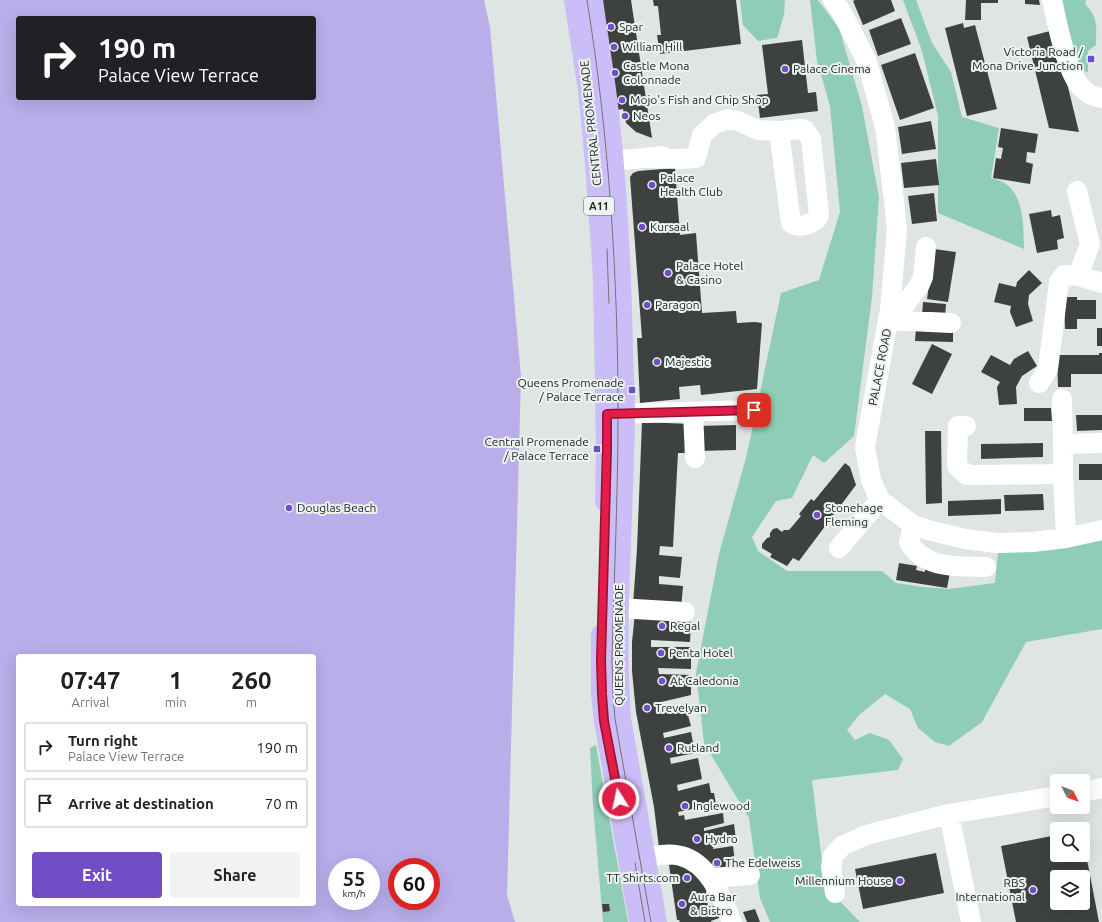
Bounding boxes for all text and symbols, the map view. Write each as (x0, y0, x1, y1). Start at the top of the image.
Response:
place label: Spar (619, 20, 643, 33)
marker: Spar (606, 22, 616, 32)
icon: right (32, 32, 84, 84)
text: 190 m (98, 32, 176, 63)
place label: William Hill (622, 40, 682, 53)
marker: William Hill (609, 42, 619, 52)
place label: Victoria Road / Mona Drive Junction (972, 45, 1084, 72)
marker: Victoria Road / Mona Drive Junction (1086, 54, 1096, 64)
street label: CENTRAL PROMENADE (577, 59, 604, 187)
place label: Castle Mona Colonnade (623, 59, 689, 86)
place label: Palace Cinema (793, 62, 871, 75)
marker: Palace Cinema (780, 64, 790, 74)
text: Palace View Terrace (98, 65, 259, 85)
marker: Castle Mona Colonnade (610, 68, 620, 78)
place label: Mojo's Fish and Chip Shop (630, 93, 769, 106)
marker: Mojo's Fish and Chip Shop (617, 95, 627, 105)
place label: Neos (633, 109, 660, 122)
marker: Neos (620, 111, 630, 121)
place label: Palace Health Club (660, 171, 723, 198)
marker: Palace Health Club (647, 180, 657, 190)
road number: A11 (584, 197, 614, 215)
place label: Kursaal (650, 220, 689, 233)
marker: Kursaal (637, 222, 647, 232)
place label: Palace Hotel & Casino (676, 259, 743, 286)
marker: Palace Hotel & Casino (663, 268, 673, 278)
place label: Paragon (655, 298, 700, 311)
marker: Paragon (642, 300, 652, 310)
street label: PALACE ROAD (866, 327, 893, 407)
place label: Majestic (665, 355, 710, 368)
marker: Majestic (652, 357, 662, 367)
place label: Queens Promenade / Palace Terrace (517, 376, 624, 403)
marker: Queens Promenade / Palace Terrace (627, 385, 637, 395)
pin (737, 393, 771, 427)
icon: arrive (743, 399, 765, 421)
place label: Central Promenade / Palace Terrace (484, 435, 589, 462)
marker: Central Promenade / Palace Terrace (592, 444, 602, 454)
place label: Douglas Beach (297, 501, 376, 514)
place label: Stonehage Fleming (825, 501, 883, 528)
marker: Douglas Beach (284, 503, 294, 513)
marker: Stonehage Fleming (812, 510, 822, 520)
street label: QUEENS PROMENADE (612, 584, 625, 706)
place label: Regal (670, 619, 700, 632)
marker: Regal (657, 621, 667, 631)
place label: Penta Hotel (669, 646, 733, 659)
marker: Penta Hotel (656, 648, 666, 658)
text: 07:47 (60, 667, 120, 694)
text: 1 (169, 667, 182, 694)
text: 260 (231, 667, 272, 694)
place label: At Caledonia (670, 674, 739, 687)
marker: At Caledonia (657, 676, 667, 686)
text: Arrival (71, 695, 109, 709)
text: min (165, 695, 187, 709)
text: m (246, 695, 257, 709)
place label: Trevelyan (655, 701, 707, 714)
marker: Trevelyan (642, 703, 652, 713)
text: Turn right (68, 732, 138, 749)
icon: right (34, 736, 56, 758)
text: 190 m (256, 739, 298, 756)
place label: Rutland (677, 741, 719, 754)
marker: Rutland (664, 743, 674, 753)
text: Palace View Terrace (68, 749, 184, 763)
north arrow (1050, 774, 1090, 814)
map controls (1050, 774, 1090, 910)
position arrow (598, 778, 640, 820)
icon: arrive (34, 792, 56, 814)
text: Arrive at destination (68, 795, 214, 812)
text: 70 m (265, 795, 298, 812)
place label: Inglewood (693, 799, 750, 812)
marker: Inglewood (680, 801, 690, 811)
button: search (1050, 822, 1090, 862)
place label: Hydro (705, 832, 738, 845)
marker: Hydro (692, 834, 702, 844)
button: Exit (32, 852, 162, 898)
button: Share (170, 852, 300, 898)
place label: The Edelweiss (725, 856, 801, 869)
speed limit sign: 60 (388, 858, 440, 910)
marker: The Edelweiss (712, 858, 722, 868)
text: 55 (343, 867, 365, 890)
button: layers (1050, 870, 1090, 910)
place label: TT Shirts.com (606, 871, 679, 884)
marker: TT Shirts.com (682, 873, 692, 883)
place label: Millennium House (795, 874, 892, 887)
marker: Millennium House (895, 876, 905, 886)
place label: RBS International (955, 876, 1025, 903)
marker: RBS International (1028, 885, 1038, 895)
text: km/h (342, 888, 366, 899)
place label: Aura Bar & Bistro (690, 890, 737, 917)
marker: Aura Bar & Bistro (677, 899, 687, 909)

